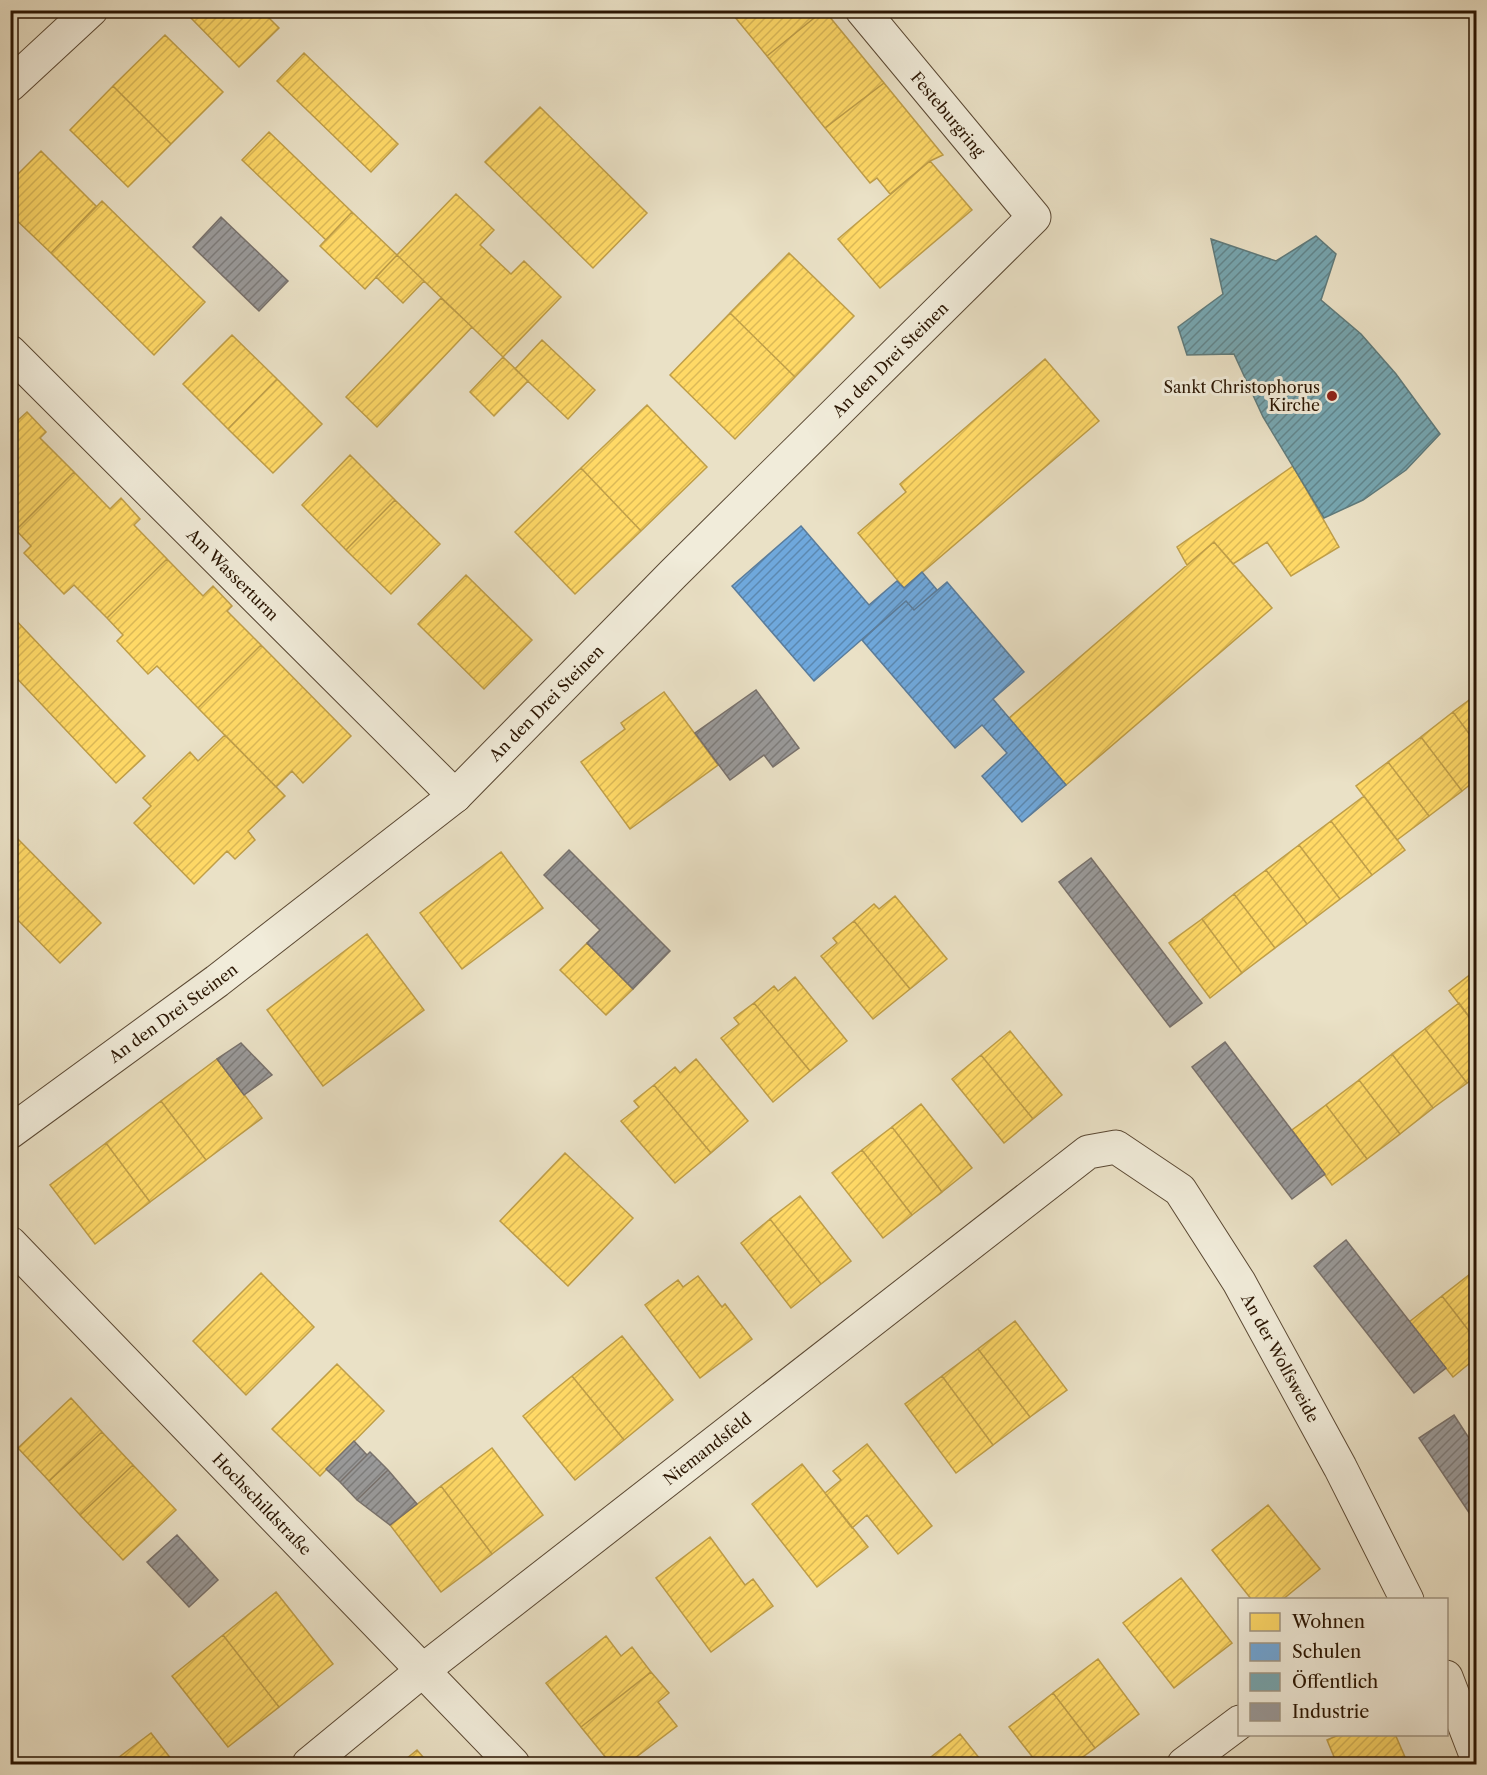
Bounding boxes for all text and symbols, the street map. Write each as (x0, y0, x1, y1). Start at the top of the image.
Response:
street label: Festeburgring (907, 67, 990, 161)
street label: An den Drei Steinen (827, 298, 952, 422)
place label: Sankt Christophorus Kirche (1163, 377, 1320, 415)
marker: Sankt Christophorus Kirche (1325, 389, 1339, 403)
street label: Am Wasserturm (182, 524, 283, 625)
street label: An den Drei Steinen (484, 641, 608, 766)
street label: An den Drei Steinen (104, 959, 241, 1067)
street label: An der Wolfsweide (1237, 1289, 1324, 1426)
street label: Niemandsfeld (659, 1408, 755, 1489)
street label: Hochschildstraße (208, 1449, 316, 1559)
legend (1238, 1598, 1448, 1736)
text: Wohnen (1291, 1611, 1365, 1633)
text: Schulen (1292, 1641, 1361, 1663)
text: Öffentlich (1292, 1670, 1378, 1693)
text: Industrie (1292, 1701, 1369, 1723)

